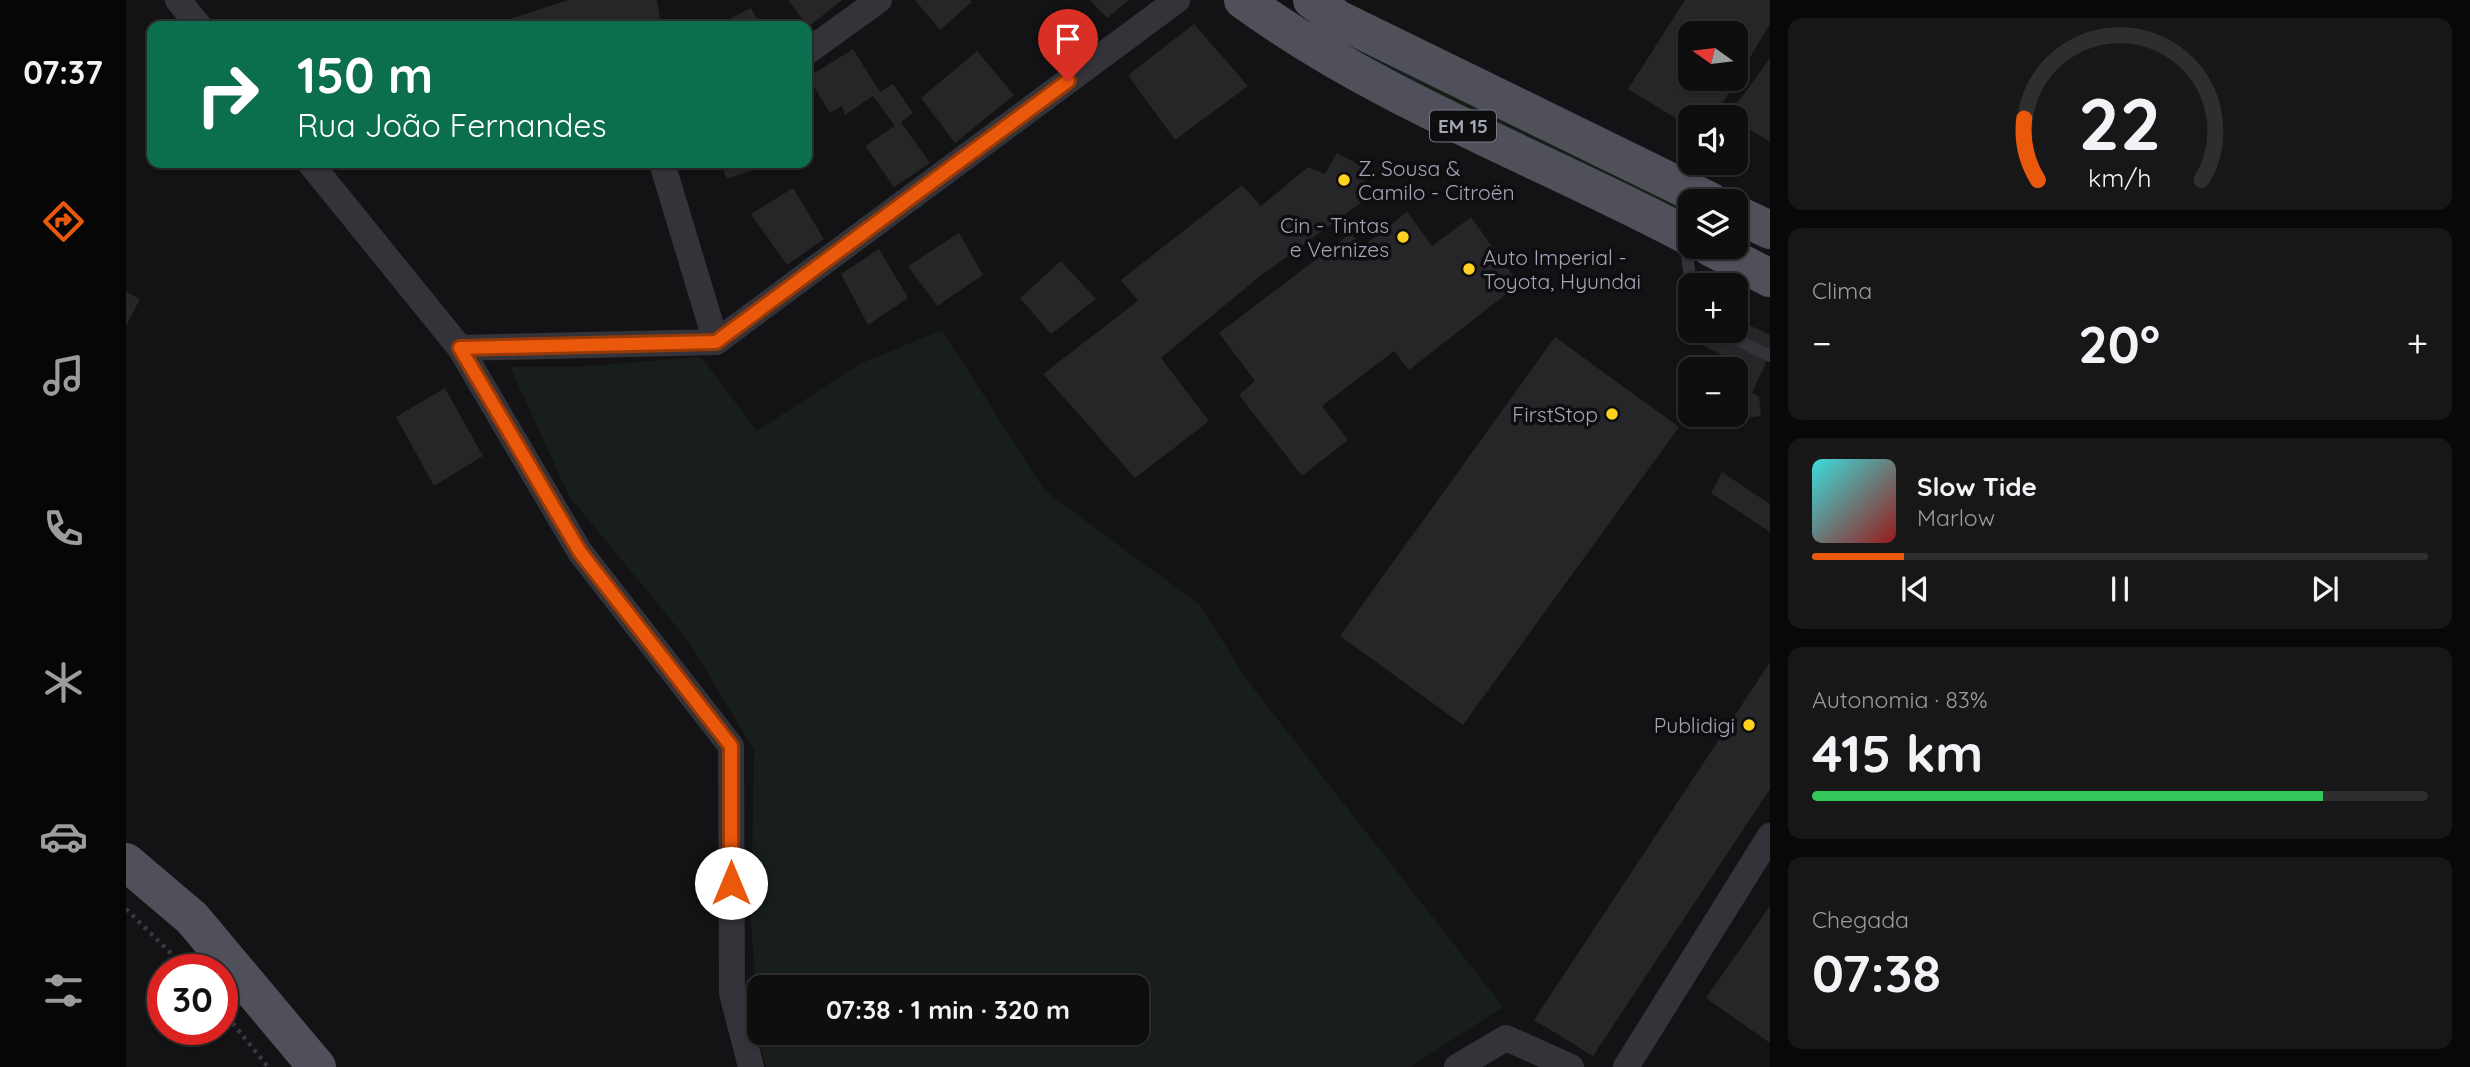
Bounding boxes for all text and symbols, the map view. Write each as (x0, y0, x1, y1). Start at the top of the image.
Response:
pin (1038, 9, 1098, 81)
icon: arrive (1049, 20, 1087, 58)
north arrow (1678, 21, 1748, 91)
map controls (1678, 21, 1748, 427)
text: 150 m (297, 44, 433, 105)
icon: right (182, 49, 273, 140)
text: 07:37 (23, 52, 103, 92)
text: 22 (2079, 77, 2161, 168)
text: Rua João Fernandes (297, 105, 606, 145)
button: sound (1678, 105, 1748, 175)
road number: EM 15 (1430, 110, 1496, 142)
place label: Z. Sousa & Camilo - Citroën (1358, 155, 1515, 205)
text: km/h (2088, 162, 2152, 193)
marker: Z. Sousa & Camilo - Citroën (1336, 172, 1352, 188)
button: layers (1678, 189, 1748, 259)
icon: directions (39, 197, 88, 246)
place label: Cin - Tintas e Vernizes (1280, 212, 1389, 262)
marker: Cin - Tintas e Vernizes (1395, 229, 1411, 245)
place label: Auto Imperial - Toyota, Hyundai (1483, 244, 1641, 294)
marker: Auto Imperial - Toyota, Hyundai (1461, 261, 1477, 277)
button: + (1678, 273, 1748, 343)
text: Clima (1812, 276, 1872, 305)
text: 20° (2078, 311, 2160, 376)
text: − (1812, 319, 1832, 367)
text: + (2407, 319, 2428, 367)
icon: music (39, 351, 88, 400)
button: − (1678, 357, 1748, 427)
place label: FirstStop (1512, 401, 1598, 427)
marker: FirstStop (1604, 406, 1620, 422)
text: Slow Tide (1917, 470, 2037, 503)
text: Marlow (1917, 503, 1995, 532)
icon: phone (39, 504, 88, 553)
icon: previous (1896, 570, 1934, 608)
icon: pause (2101, 570, 2139, 608)
icon: next (2306, 570, 2344, 608)
icon: climate (39, 658, 88, 707)
text: Autonomia · 83% (1812, 685, 1988, 714)
place label: Publidigi (1654, 712, 1735, 738)
marker: Publidigi (1741, 717, 1757, 733)
text: 415 km (1812, 720, 1983, 785)
icon: car (39, 812, 88, 861)
position arrow (694, 846, 768, 920)
text: Chegada (1812, 905, 1909, 934)
text: 07:38 (1812, 940, 1941, 1005)
speed limit sign: 30 (147, 954, 238, 1045)
icon: filters (39, 966, 88, 1015)
text: 07:38 · 1 min · 320 m (826, 993, 1070, 1026)

